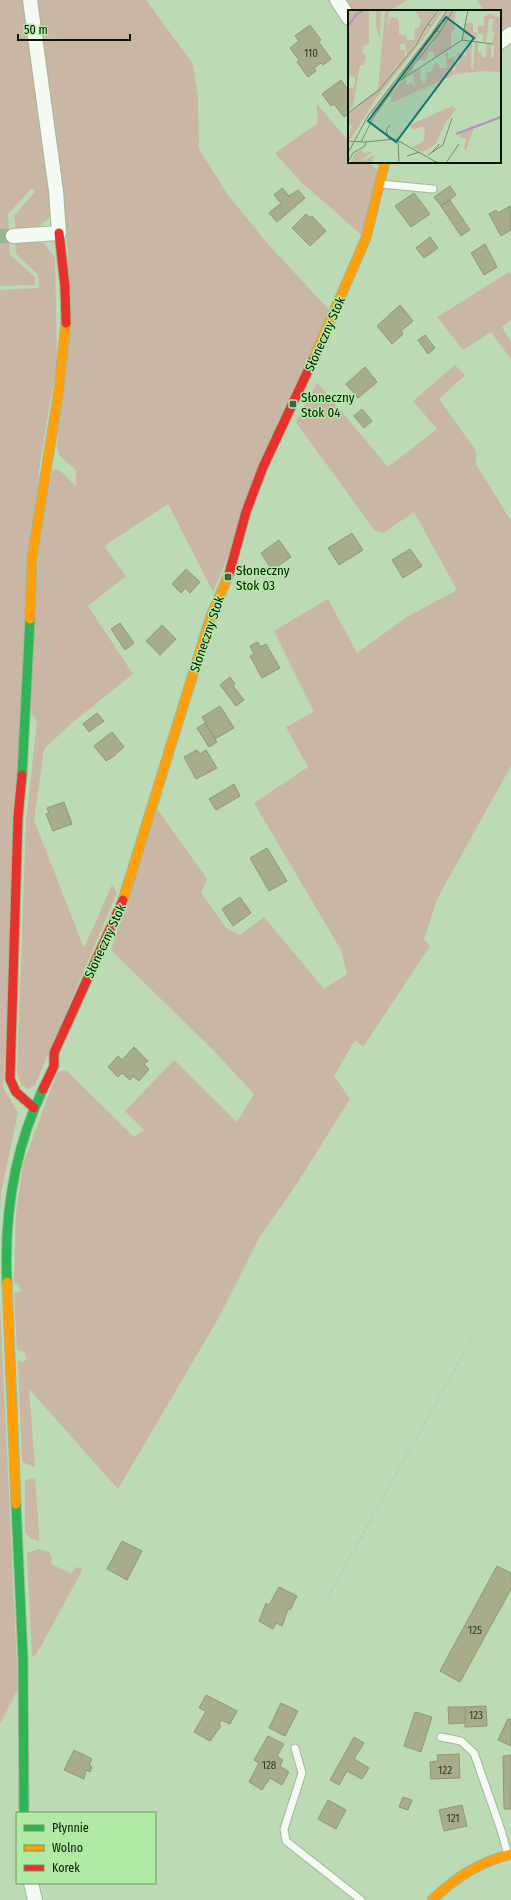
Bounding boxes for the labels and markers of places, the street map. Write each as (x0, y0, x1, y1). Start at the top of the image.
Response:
place label: Słoneczny Stok 04 (301, 390, 355, 420)
marker: Słoneczny Stok 04 (288, 399, 298, 409)
place label: Słoneczny Stok 03 (236, 563, 290, 593)
marker: Słoneczny Stok 03 (223, 572, 233, 582)

